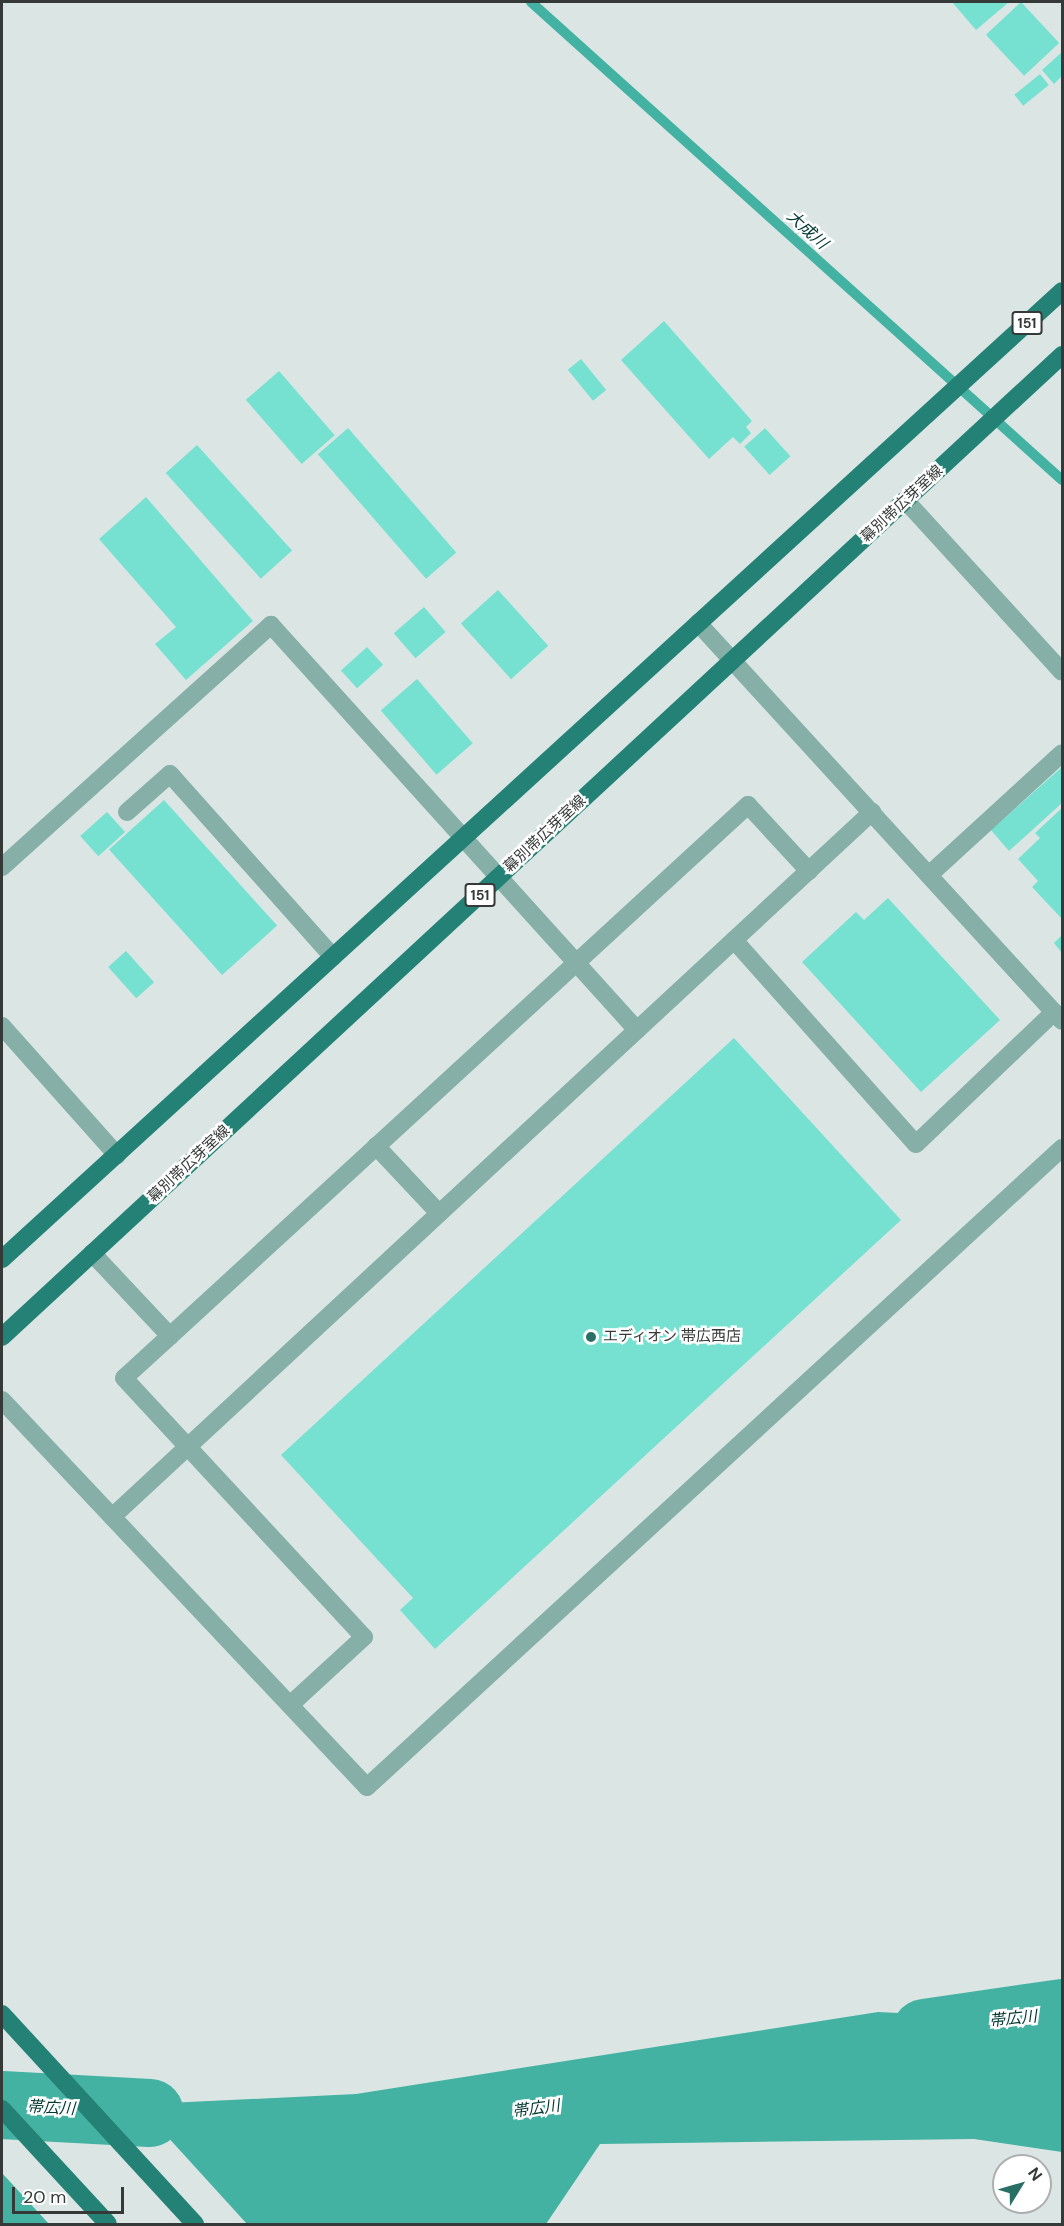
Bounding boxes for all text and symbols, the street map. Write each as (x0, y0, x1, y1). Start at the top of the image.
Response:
water label: 大成川 (783, 207, 831, 253)
road number: 151 (1010, 312, 1044, 334)
street label: 幕別帯広芽室線 (857, 462, 947, 546)
street label: 幕別帯広芽室線 (500, 792, 590, 876)
road number: 151 (464, 884, 496, 906)
street label: 幕別帯広芽室線 (144, 1122, 234, 1206)
place label: エディオン 帯広西店 (603, 1328, 742, 1346)
marker: エディオン 帯広西店 (584, 1330, 598, 1344)
water label: 帯広川 (988, 2007, 1038, 2031)
water label: 帯広川 (511, 2096, 561, 2122)
water label: 帯広川 (27, 2097, 75, 2119)
north arrow (992, 2154, 1052, 2214)
text: N (1023, 2163, 1047, 2185)
scale bar (15, 2175, 128, 2213)
text: 20 m (23, 2185, 66, 2209)

